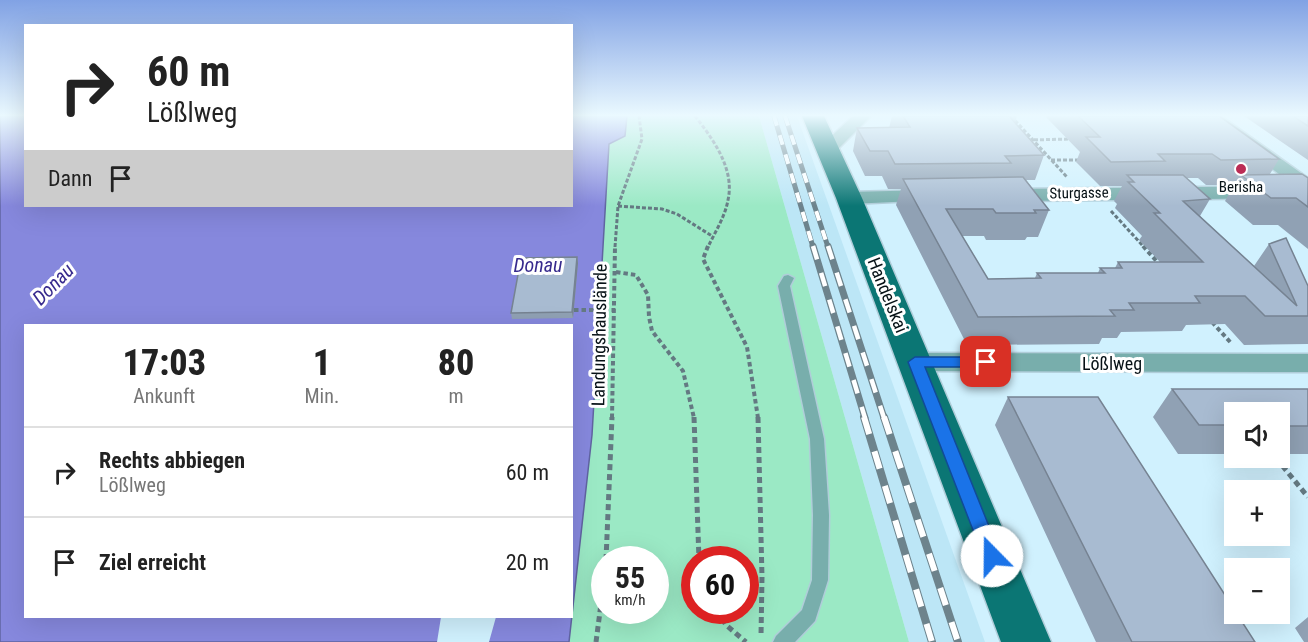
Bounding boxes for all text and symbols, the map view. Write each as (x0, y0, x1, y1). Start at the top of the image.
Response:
text: 60 m (147, 47, 230, 96)
icon: right (48, 48, 126, 126)
text: Lößlweg (147, 97, 237, 129)
icon: arrive (104, 162, 137, 195)
marker: Berisha (1234, 162, 1248, 176)
text: Dann (48, 166, 92, 191)
place label: Berisha (1219, 178, 1263, 196)
street label: Sturgasse (1049, 183, 1109, 203)
water label: Donau (514, 253, 562, 277)
street label: Handelskai (863, 254, 913, 336)
water label: Donau (27, 258, 79, 310)
street label: Landungshauslände (587, 264, 611, 406)
pin (960, 336, 1011, 387)
text: 17:03 (123, 342, 206, 384)
text: 1 (313, 342, 331, 384)
text: 80 (438, 342, 474, 384)
icon: arrive (969, 345, 1002, 378)
street label: Lößlweg (1082, 353, 1142, 374)
text: Ankunft (133, 384, 195, 408)
text: Min. (305, 384, 339, 408)
text: m (449, 384, 464, 408)
map controls (1224, 402, 1290, 624)
button: sound (1224, 402, 1290, 468)
text: Rechts abbiegen (99, 448, 245, 473)
icon: right (48, 456, 81, 489)
text: 60 m (506, 460, 549, 485)
text: Lößlweg (99, 473, 166, 497)
button: + (1224, 480, 1290, 546)
position arrow (960, 524, 1024, 588)
icon: arrive (48, 546, 81, 579)
speed limit sign: 60 (681, 546, 759, 624)
text: Ziel erreicht (99, 550, 206, 575)
text: 20 m (506, 550, 549, 575)
button: − (1224, 558, 1290, 624)
text: 55 (615, 560, 645, 595)
text: km/h (615, 591, 645, 609)

